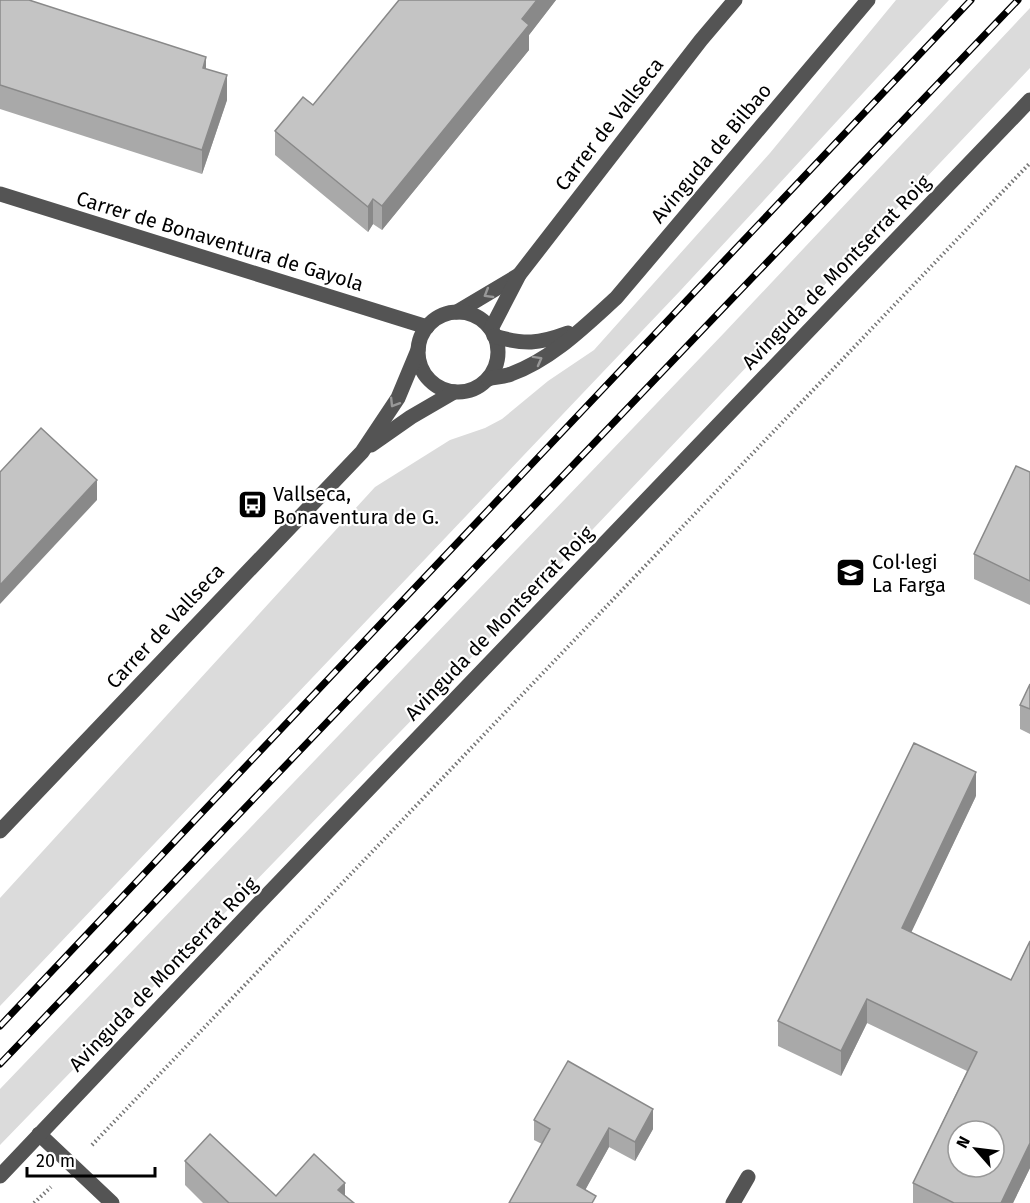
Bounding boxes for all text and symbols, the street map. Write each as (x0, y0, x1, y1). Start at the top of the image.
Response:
street label: Carrer de Vallseca (550, 53, 668, 195)
street label: Avinguda de Bilbao (646, 78, 776, 228)
street label: Avinguda de Montserrat Roig (737, 169, 936, 374)
street label: Carrer de Bonaventura de Gayola (74, 186, 366, 296)
one-way arrow (484, 286, 494, 298)
one-way arrow (532, 356, 542, 367)
one-way arrow (389, 397, 401, 407)
place label: Vallseca, Bonaventura de G. (273, 482, 439, 529)
bus stop icon: Vallseca, Bonaventura de G. (236, 489, 268, 521)
street label: Avinguda de Montserrat Roig (400, 520, 599, 725)
place label: Col·legi La Farga (872, 550, 946, 597)
school or university icon: Col·legi La Farga (835, 557, 867, 589)
street label: Carrer de Vallseca (101, 559, 229, 693)
street label: Avinguda de Montserrat Roig (64, 871, 263, 1076)
north arrow (946, 1119, 1006, 1179)
text: N (952, 1133, 974, 1151)
scale bar (27, 1140, 154, 1178)
text: 20 m (36, 1150, 75, 1172)

